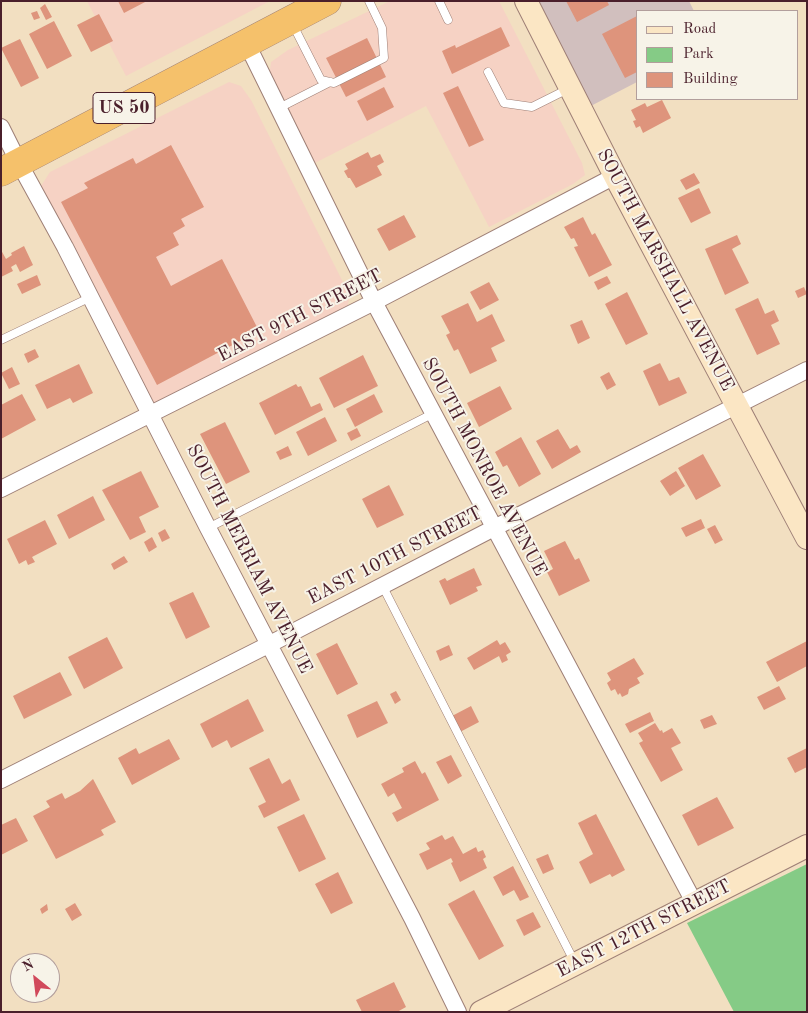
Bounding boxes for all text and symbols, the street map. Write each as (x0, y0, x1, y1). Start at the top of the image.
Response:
legend (636, 10, 798, 100)
text: Road (683, 22, 716, 37)
text: Park (683, 47, 714, 62)
text: Building (683, 72, 738, 87)
road number: US 50 (93, 92, 155, 124)
street label: SOUTH MARSHALL AVENUE (591, 145, 739, 395)
street label: EAST 9TH STREET (214, 265, 386, 367)
street label: SOUTH MONROE AVENUE (417, 354, 551, 580)
street label: SOUTH MERRIAM AVENUE (181, 440, 317, 678)
street label: EAST 10TH STREET (304, 502, 486, 610)
street label: EAST 12TH STREET (553, 875, 735, 983)
north arrow (10, 953, 60, 1003)
text: N (20, 957, 36, 974)

